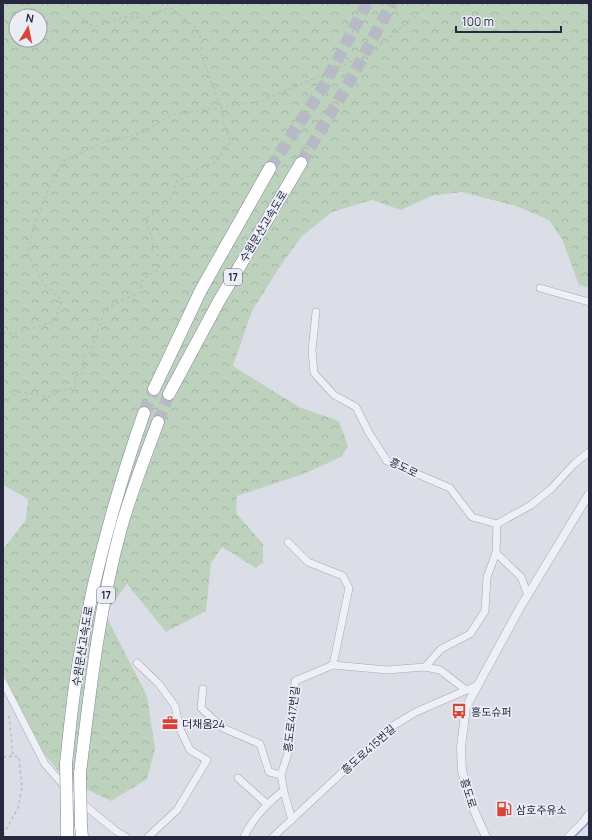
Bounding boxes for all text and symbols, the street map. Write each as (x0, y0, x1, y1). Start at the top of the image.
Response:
north arrow (8, 8, 48, 48)
scale bar (456, 8, 561, 34)
text: N (25, 10, 35, 26)
text: 100 m (462, 13, 494, 30)
street label: 수원문산고속도로 (236, 187, 290, 265)
road number: 17 (224, 269, 242, 285)
street label: 흥도로 (387, 454, 421, 480)
road number: 17 (97, 587, 115, 603)
street label: 수원문산고속도로 (68, 605, 96, 687)
street label: 흥도로417번길 (279, 685, 303, 753)
bus stop icon: 흥도슈퍼 (450, 702, 468, 720)
place label: 흥도슈퍼 (471, 704, 511, 719)
office icon: 더채움24 (161, 714, 179, 732)
place label: 더채움24 (182, 716, 225, 731)
street label: 흥도로415번길 (338, 721, 398, 777)
street label: 흥도로 (457, 776, 481, 810)
fuel station icon: 삼호주유소 (495, 800, 513, 818)
place label: 삼호주유소 (516, 802, 567, 817)

